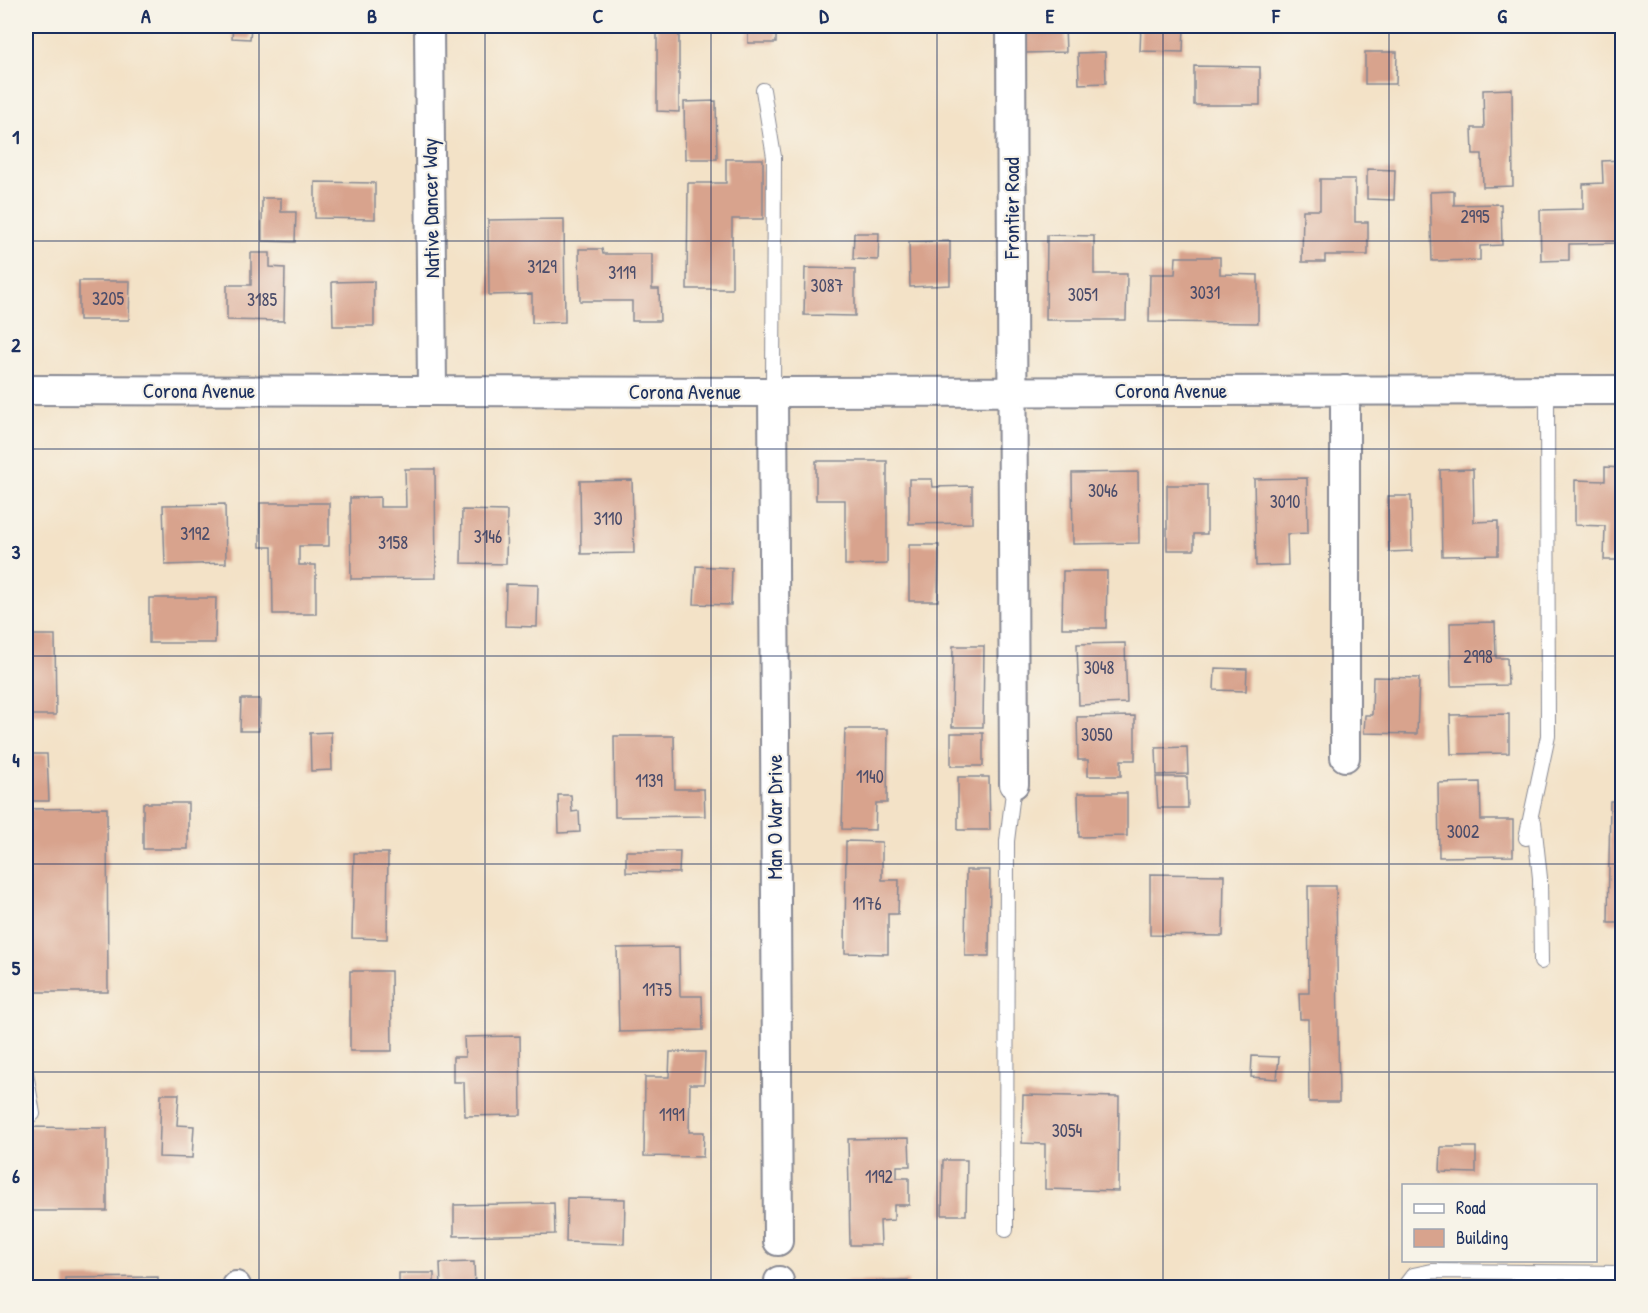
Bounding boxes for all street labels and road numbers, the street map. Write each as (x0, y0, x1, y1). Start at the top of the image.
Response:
street label: Native Dancer Way (415, 138, 446, 278)
street label: Frontier Road (997, 157, 1026, 260)
street label: Corona Avenue (143, 376, 255, 405)
street label: Corona Avenue (1115, 376, 1227, 405)
street label: Corona Avenue (629, 377, 741, 406)
street label: Man O War Drive (760, 754, 789, 880)

